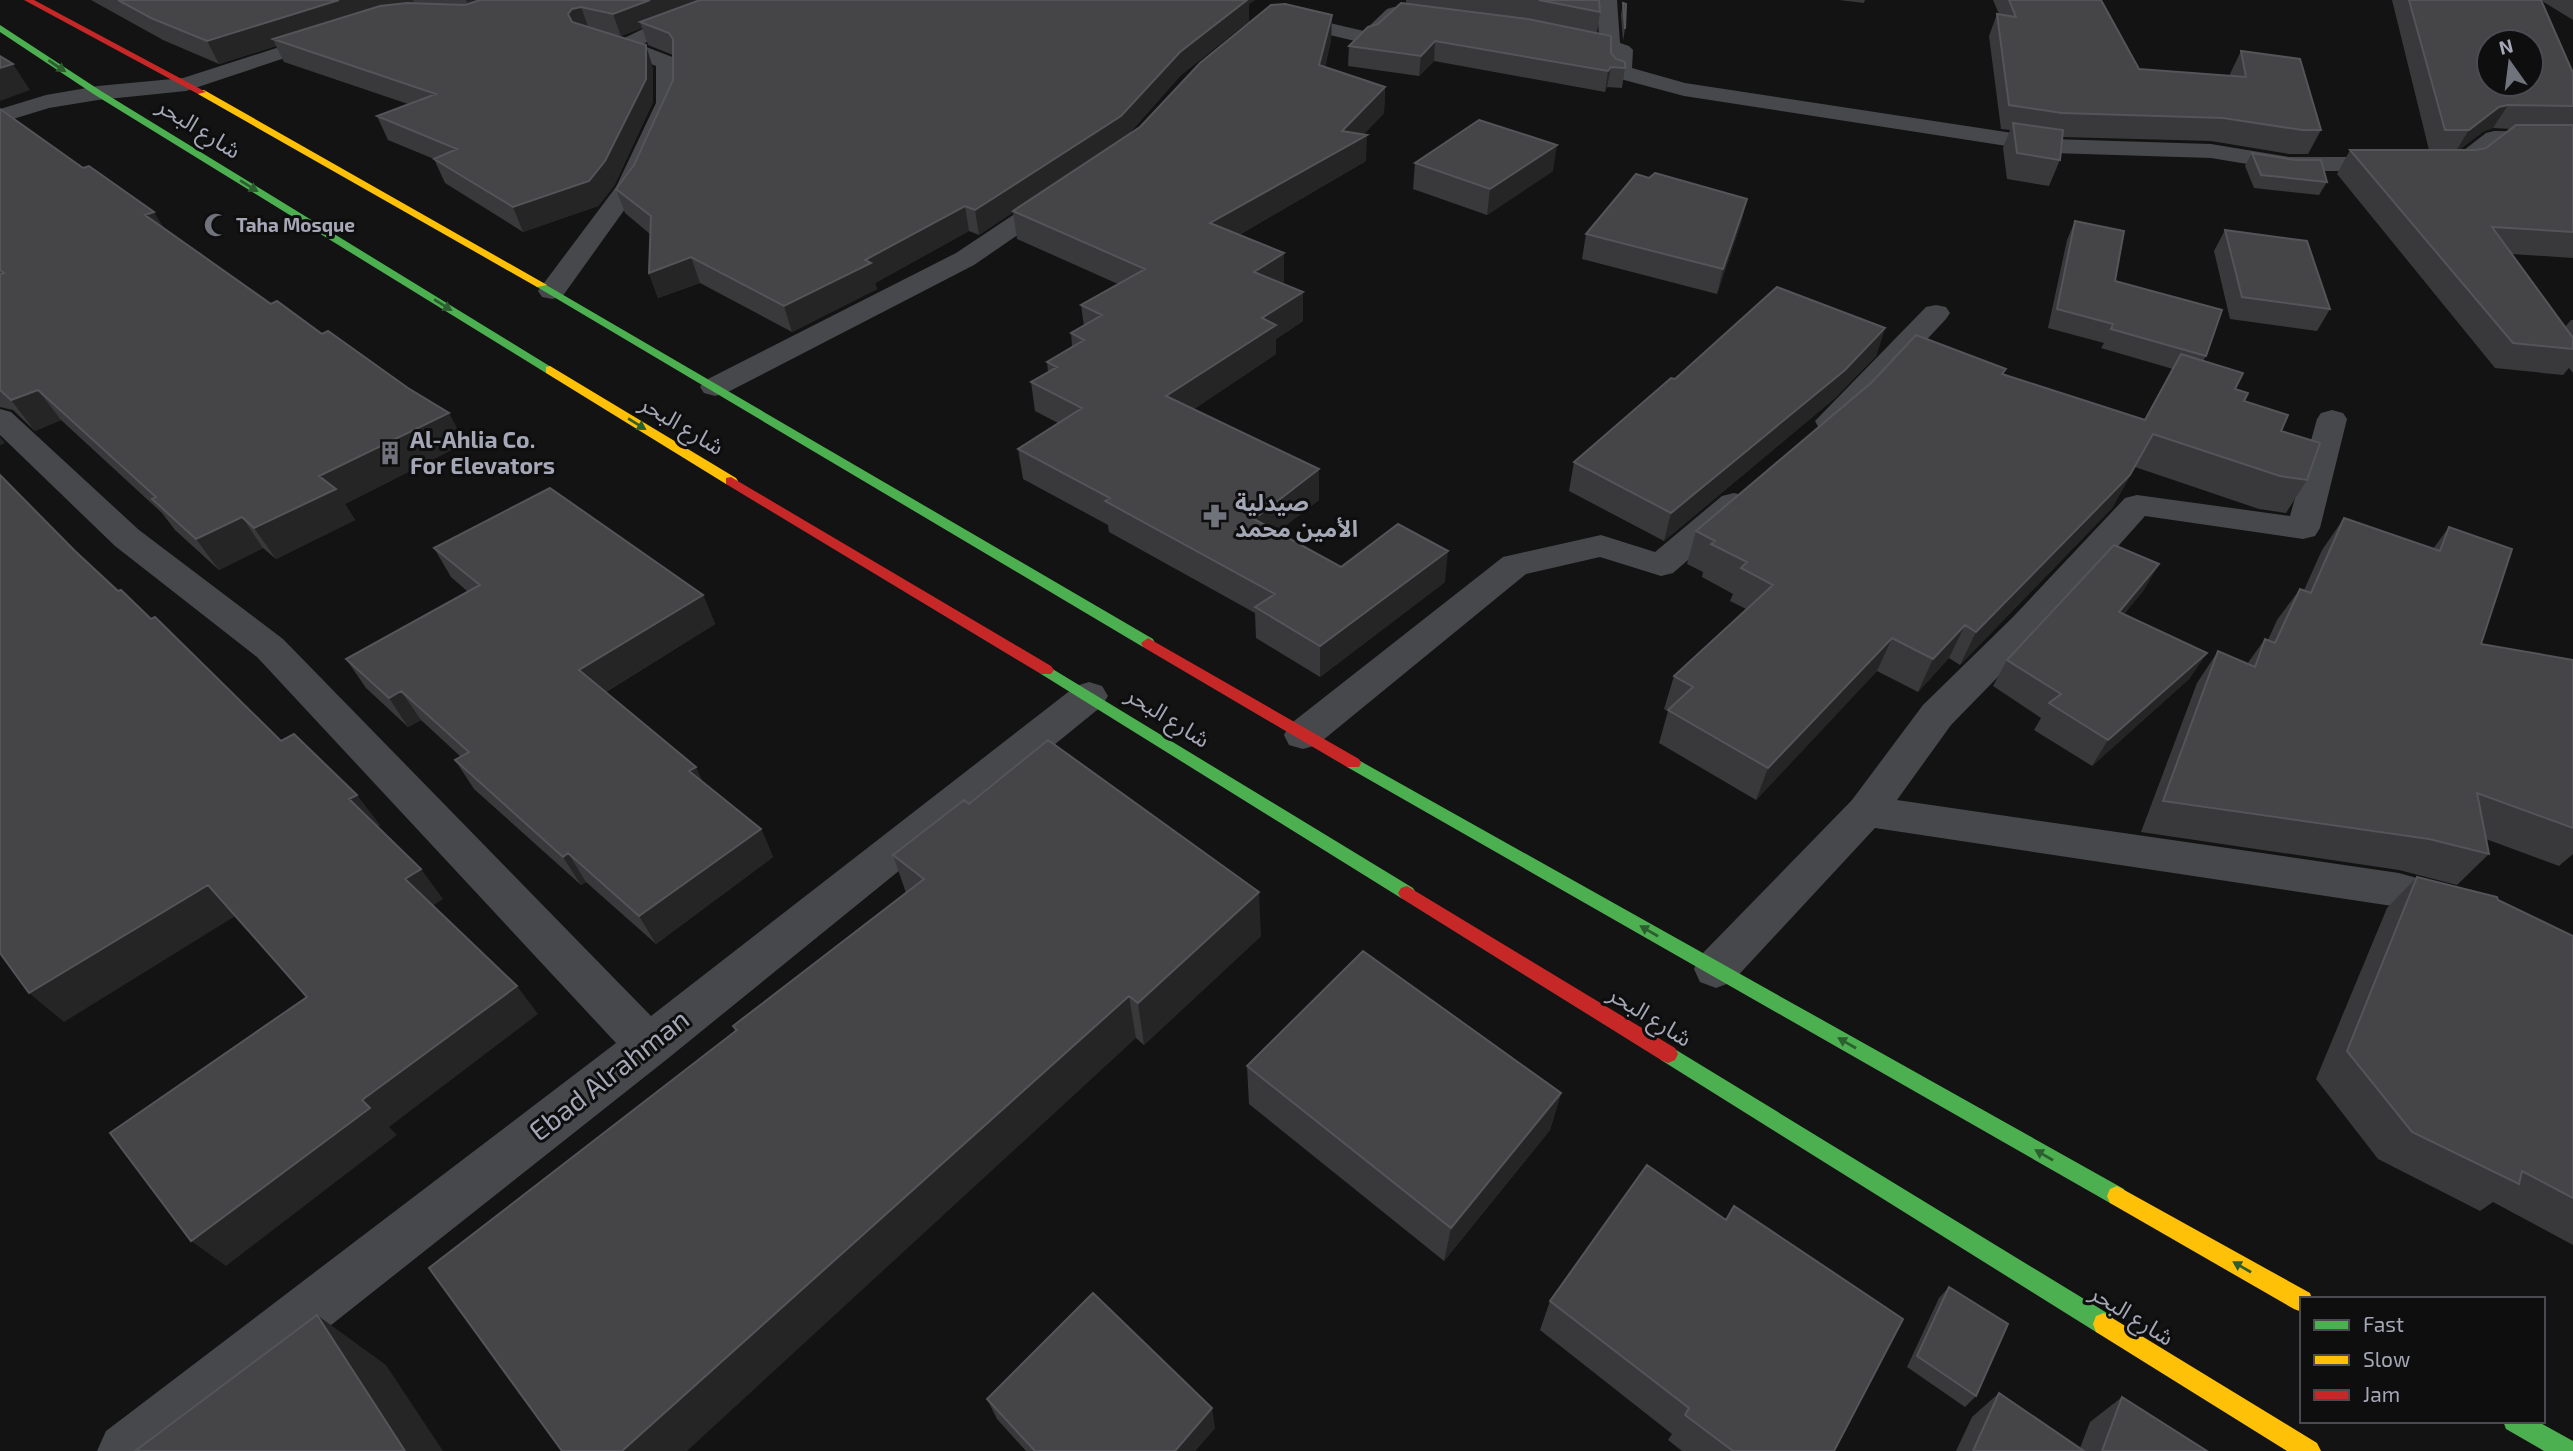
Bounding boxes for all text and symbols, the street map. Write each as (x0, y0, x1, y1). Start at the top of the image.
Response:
north arrow (2475, 28, 2545, 98)
text: N (2496, 33, 2515, 59)
one-way arrow (47, 59, 66, 72)
street label: شارع البحر (150, 90, 246, 167)
one-way arrow (240, 180, 259, 193)
mosque icon: Taha Mosque (202, 211, 230, 239)
place label: Taha Mosque (236, 213, 355, 236)
one-way arrow (434, 299, 453, 312)
street label: شارع البحر (633, 388, 730, 464)
one-way arrow (628, 418, 647, 431)
place label: Al-Ahlia Co. For Elevators (410, 425, 555, 479)
building icon: Al-Ahlia Co. For Elevators (376, 439, 404, 467)
place label: صيدلية الأمين محمد (1235, 488, 1358, 543)
pharmacy icon: صيدلية الأمين محمد (1201, 502, 1229, 530)
street label: شارع البحر (1119, 679, 1215, 756)
one-way arrow (1639, 925, 1658, 937)
street label: شارع البحر (1601, 978, 1697, 1055)
street label: Ebad Alrahman (522, 1001, 695, 1147)
one-way arrow (1837, 1037, 1856, 1049)
one-way arrow (2035, 1149, 2054, 1161)
one-way arrow (2233, 1261, 2252, 1273)
street label: شارع البحر (2083, 1277, 2179, 1354)
legend (2300, 1297, 2545, 1423)
text: Fast (2363, 1311, 2404, 1336)
text: Slow (2363, 1346, 2410, 1371)
text: Jam (2363, 1381, 2400, 1406)

